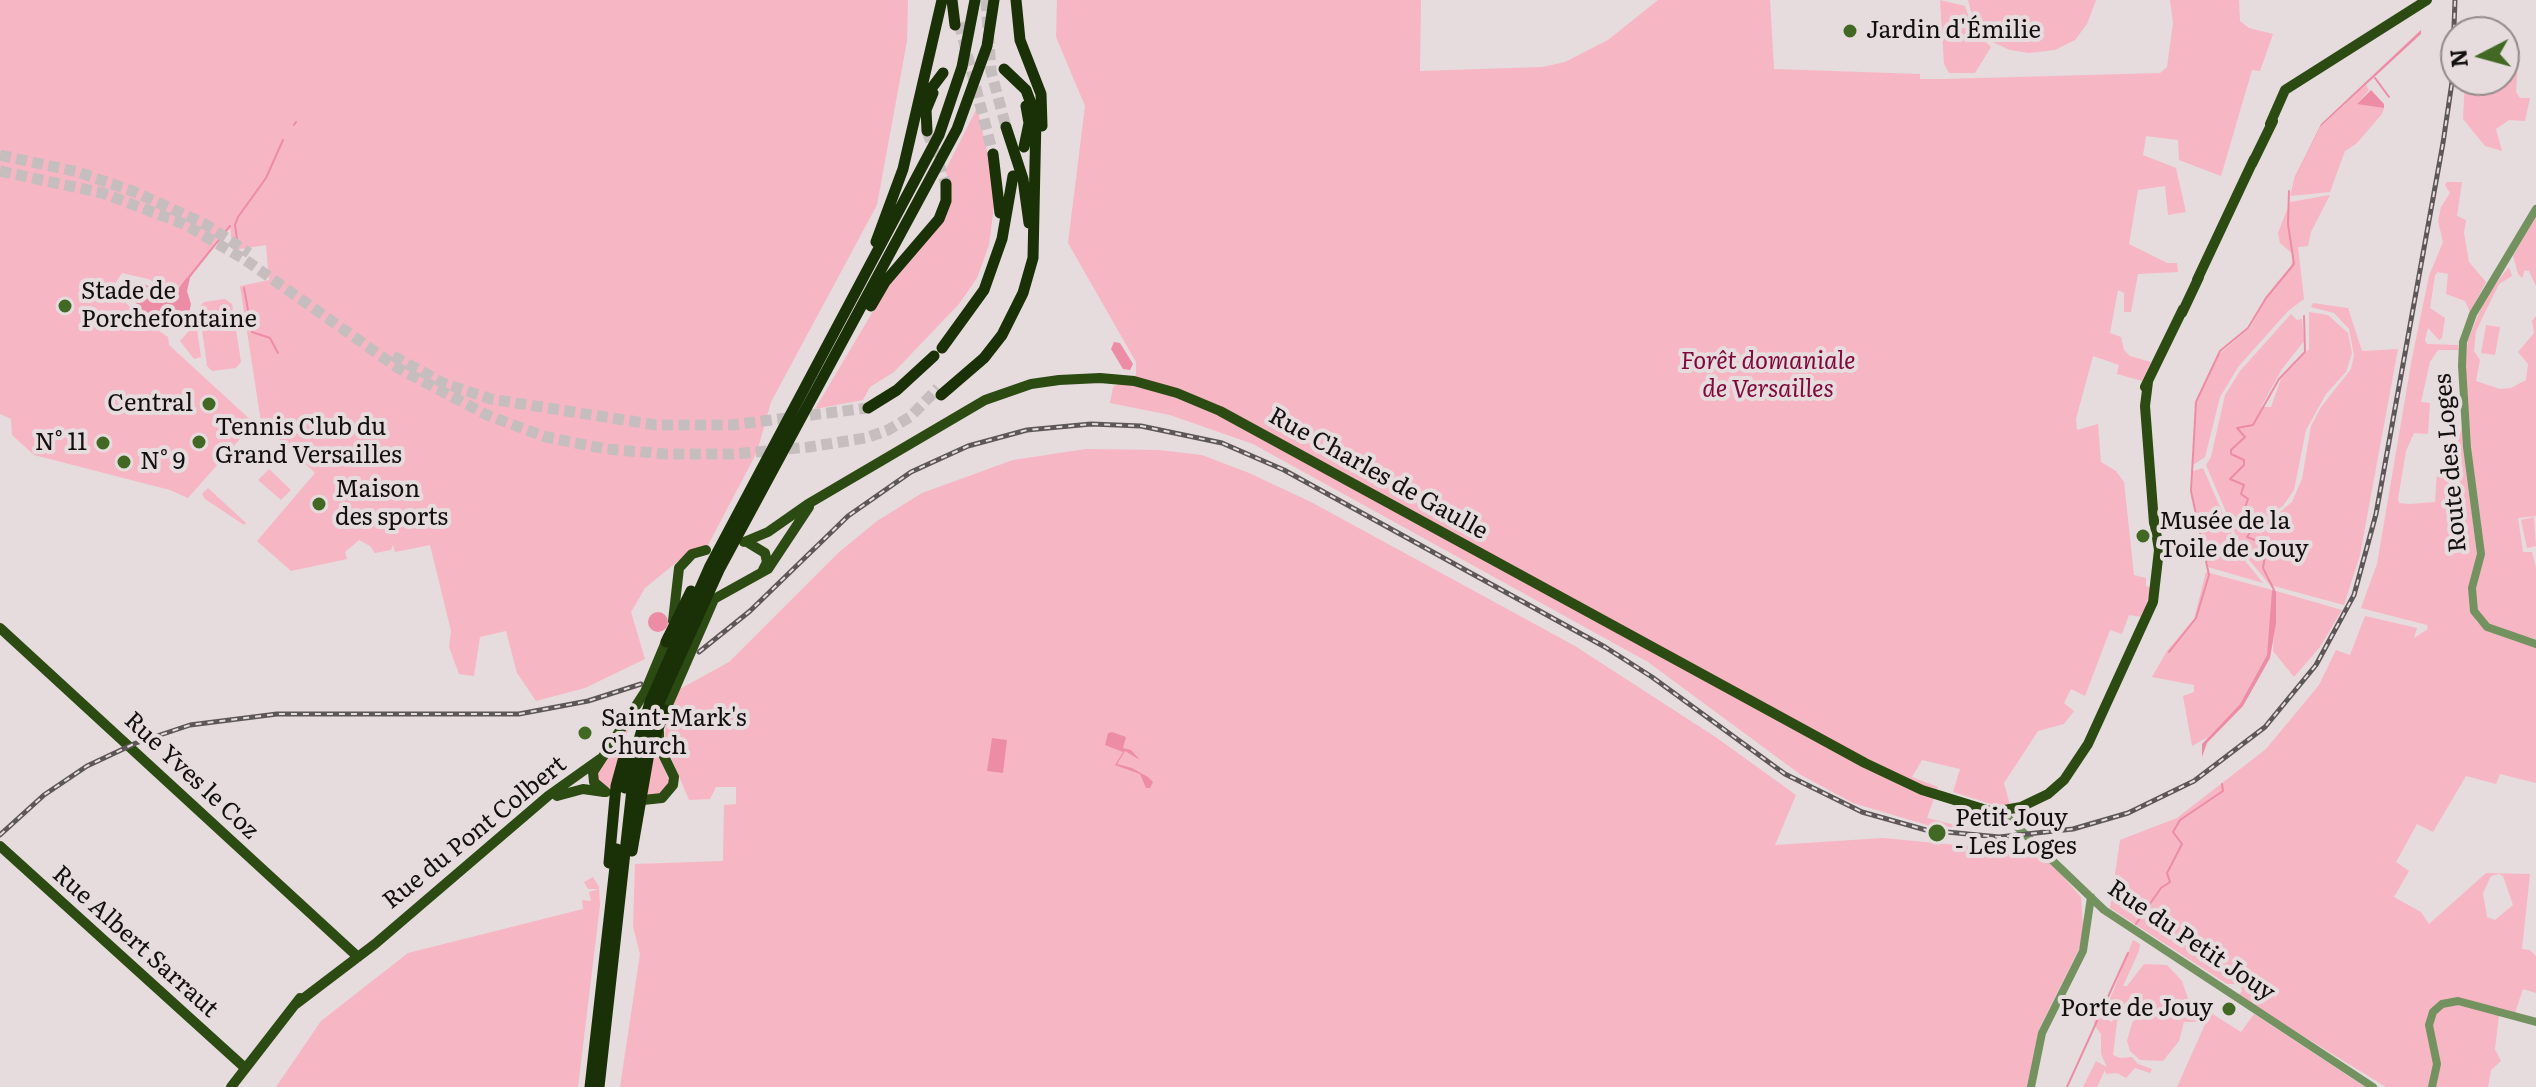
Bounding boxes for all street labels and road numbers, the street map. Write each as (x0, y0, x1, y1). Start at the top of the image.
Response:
street label: Route des Loges (2429, 372, 2473, 554)
street label: Rue Charles de Gaulle (1263, 402, 1493, 546)
street label: Rue Yves le Coz (118, 706, 264, 846)
street label: Rue du Pont Colbert (378, 750, 572, 916)
street label: Rue Albert Sarraut (46, 860, 224, 1024)
street label: Rue du Petit Jouy (2102, 874, 2280, 1008)

